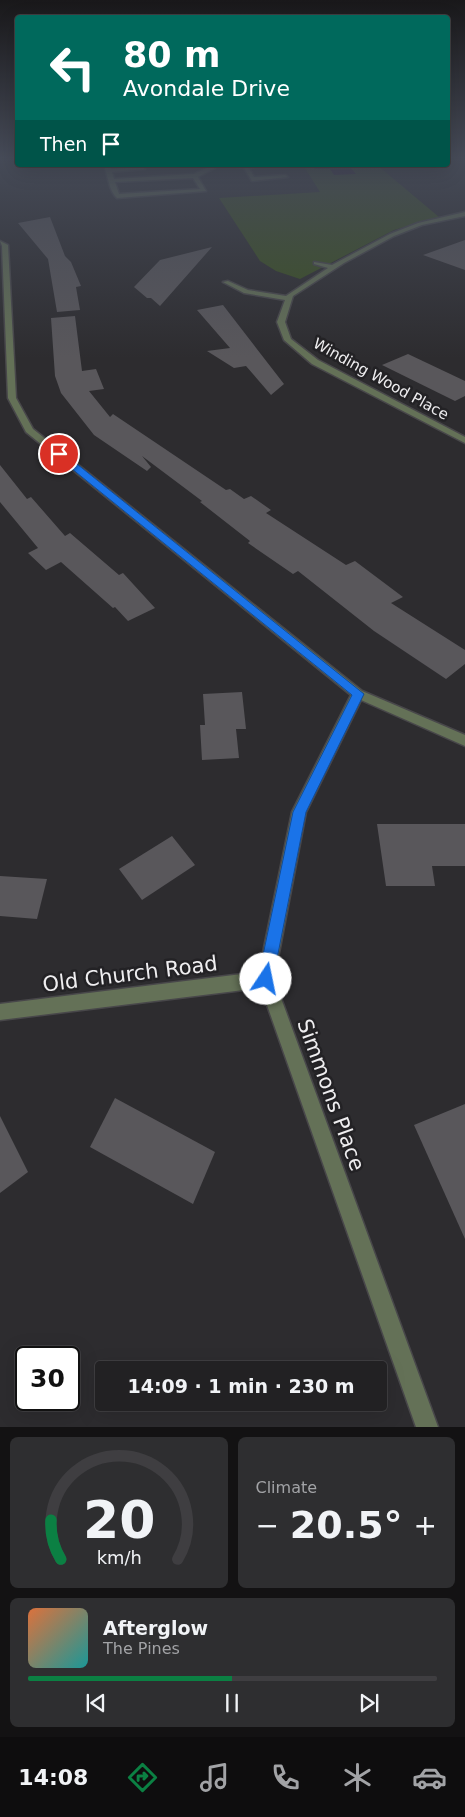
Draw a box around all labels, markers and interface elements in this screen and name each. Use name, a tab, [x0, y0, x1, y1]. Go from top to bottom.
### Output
icon: left	[40, 35, 105, 100]
text: 80 m	[123, 35, 220, 75]
text: Avondale Drive	[123, 76, 290, 101]
icon: arrive	[97, 130, 125, 158]
text: Then	[40, 133, 87, 155]
street label: Winding Wood Place	[310, 334, 452, 424]
pin	[38, 433, 80, 475]
icon: arrive	[45, 440, 73, 468]
street label: Old Church Road	[41, 951, 219, 997]
position arrow	[239, 952, 291, 1004]
street label: Simmons Place	[292, 1016, 370, 1174]
speed limit sign: 30	[15, 1346, 80, 1411]
text: 14:09 · 1 min · 230 m	[127, 1375, 355, 1397]
text: Climate	[256, 1478, 317, 1497]
text: 20	[83, 1490, 155, 1550]
text: 20.5°	[290, 1503, 403, 1547]
text: −	[256, 1509, 279, 1542]
text: +	[414, 1509, 437, 1542]
text: km/h	[96, 1547, 141, 1568]
text: Afterglow	[103, 1617, 208, 1639]
text: The Pines	[103, 1639, 180, 1658]
icon: previous	[82, 1689, 110, 1717]
icon: pause	[218, 1689, 246, 1717]
icon: next	[355, 1689, 383, 1717]
icon: directions	[125, 1760, 160, 1795]
icon: music	[197, 1760, 232, 1795]
icon: phone	[268, 1760, 303, 1795]
icon: climate	[340, 1760, 375, 1795]
icon: car	[412, 1760, 447, 1795]
text: 14:08	[18, 1765, 88, 1790]

